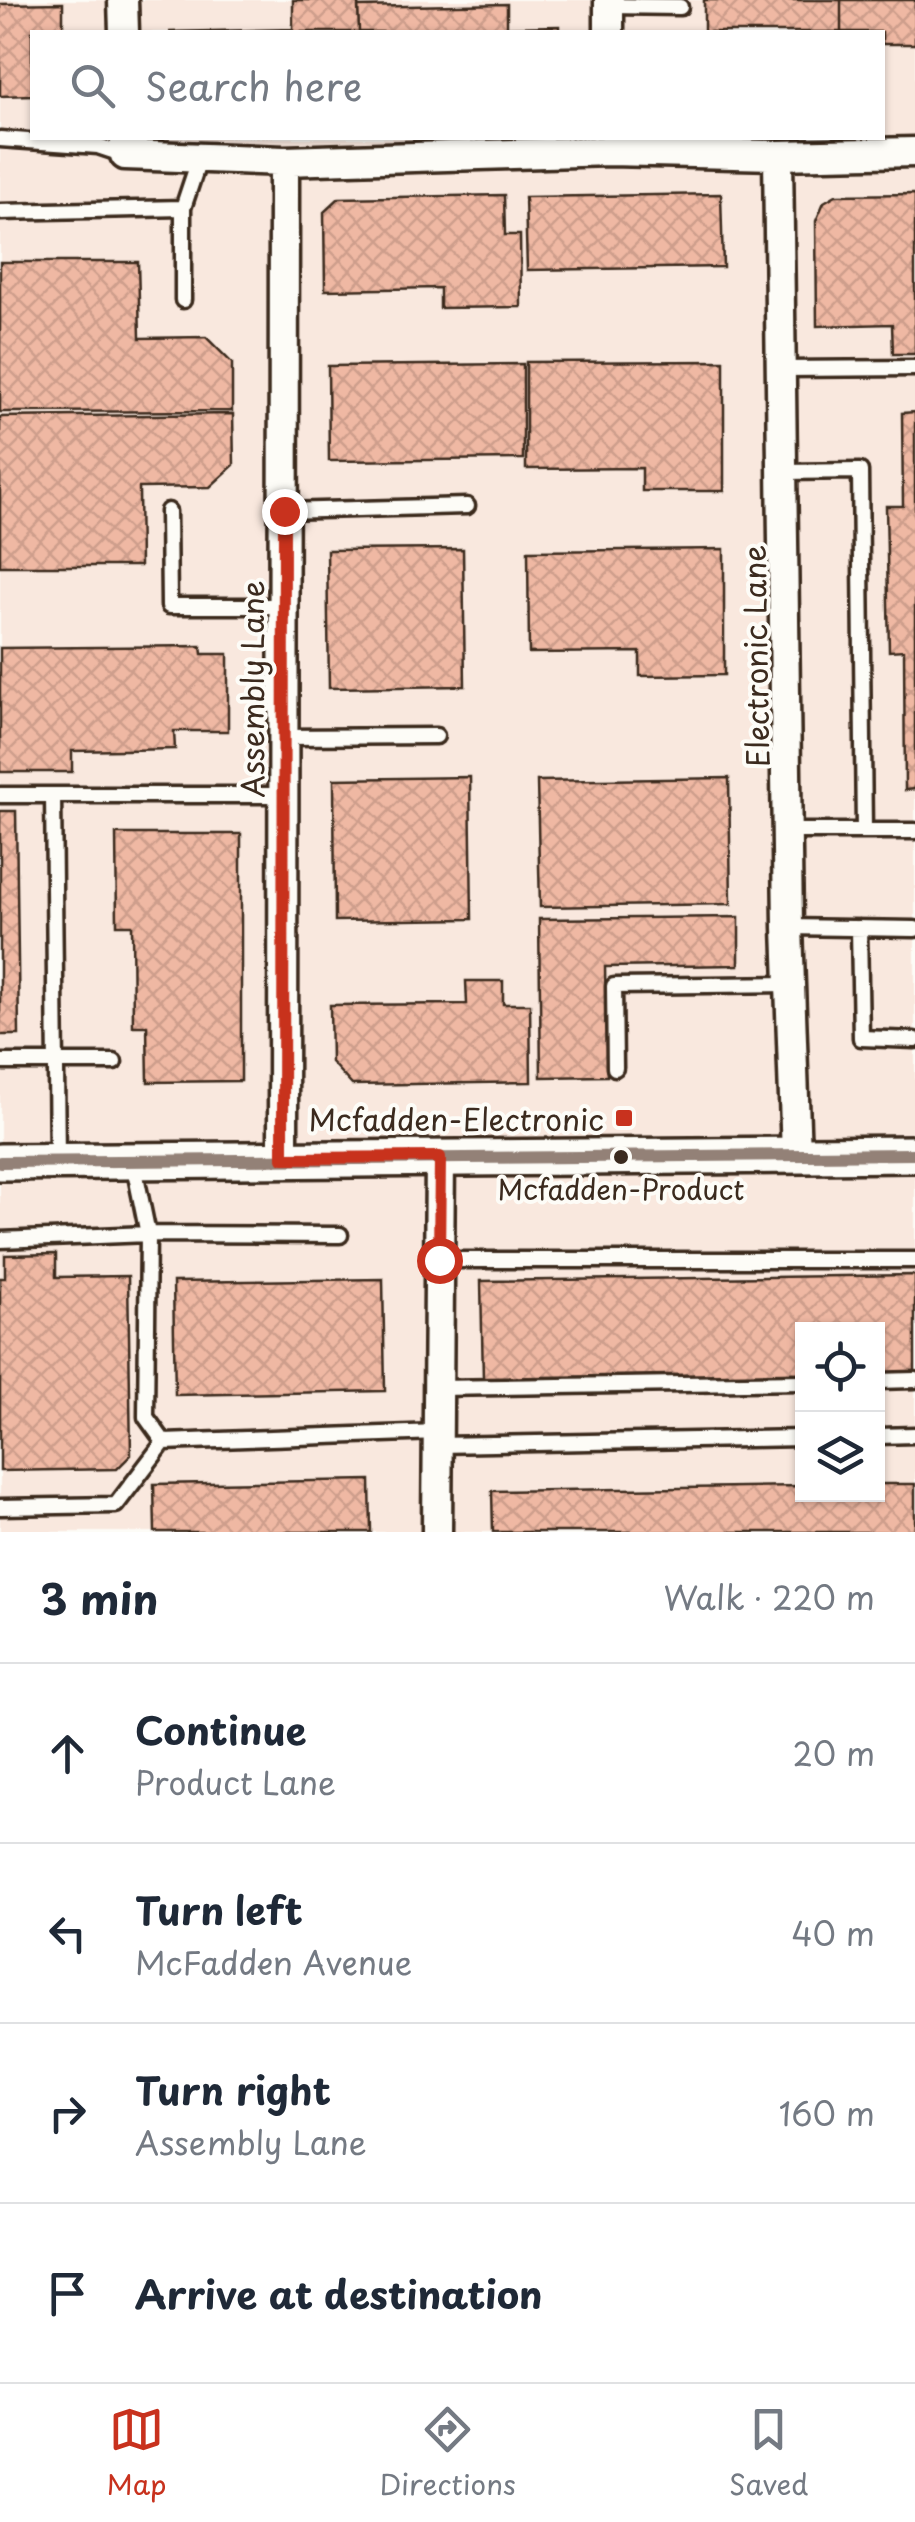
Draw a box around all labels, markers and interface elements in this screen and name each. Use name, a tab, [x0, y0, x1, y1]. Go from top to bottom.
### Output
search box	[30, 30, 885, 140]
text: Search here	[145, 57, 362, 114]
icon: search	[65, 58, 120, 113]
route end	[262, 489, 308, 535]
street label: Electronic Lane	[731, 544, 779, 768]
street label: Assembly Lane	[229, 580, 274, 798]
place label: Mcfadden-Electronic	[309, 1096, 604, 1141]
marker: Mcfadden-Electronic	[613, 1107, 635, 1129]
marker: Mcfadden-Product	[611, 1147, 631, 1167]
place label: Mcfadden-Product	[498, 1167, 744, 1210]
route start	[417, 1238, 463, 1284]
map controls	[795, 1322, 885, 1502]
button: locate	[795, 1322, 885, 1412]
button: layers	[795, 1412, 885, 1502]
text: 3 min	[40, 1566, 158, 1629]
text: Walk · 220 m	[663, 1573, 875, 1621]
text: Continue	[135, 1701, 306, 1758]
icon: ahead	[40, 1726, 95, 1781]
text: 20 m	[793, 1729, 875, 1777]
text: Product Lane	[135, 1758, 336, 1806]
text: Turn left	[135, 1881, 303, 1938]
icon: left	[40, 1906, 95, 1961]
text: 40 m	[791, 1909, 875, 1957]
text: McFadden Avenue	[135, 1938, 412, 1986]
text: Turn right	[135, 2061, 331, 2118]
icon: right	[40, 2086, 95, 2141]
text: 160 m	[779, 2089, 875, 2137]
text: Assembly Lane	[135, 2118, 367, 2166]
text: Arrive at destination	[135, 2265, 543, 2322]
icon: arrive	[40, 2266, 95, 2321]
tab: Map	[107, 2402, 166, 2505]
tab: Directions	[380, 2402, 516, 2505]
tab: Saved	[729, 2402, 808, 2505]

